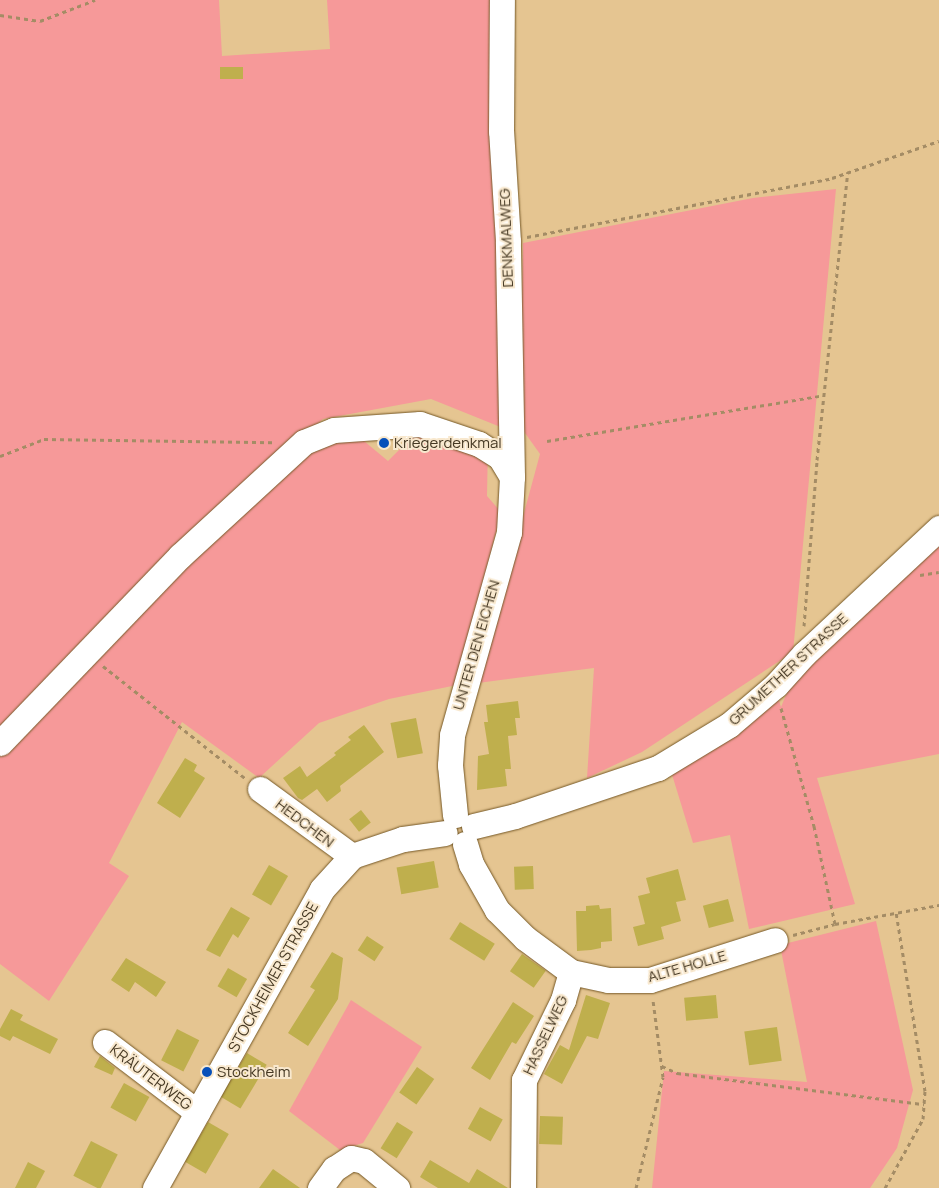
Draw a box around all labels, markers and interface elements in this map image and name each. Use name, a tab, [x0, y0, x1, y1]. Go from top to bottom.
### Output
street label: DENKMALWEG	[495, 188, 517, 288]
place label: Kriegerdenkmal	[394, 434, 502, 452]
marker: Kriegerdenkmal	[378, 437, 390, 449]
street label: UNTER DEN EICHEN	[449, 578, 503, 712]
street label: GRUMETHER STRASSE	[725, 609, 851, 729]
street label: HEDCHEN	[272, 795, 338, 851]
street label: STOCKHEIMER STRASSE	[224, 899, 322, 1055]
street label: ALTE HOLLE	[646, 946, 728, 986]
street label: HASSELWEG	[519, 992, 571, 1078]
street label: KRÄUTERWEG	[107, 1040, 195, 1114]
place label: Stockheim	[217, 1063, 290, 1081]
marker: Stockheim	[201, 1066, 213, 1078]

